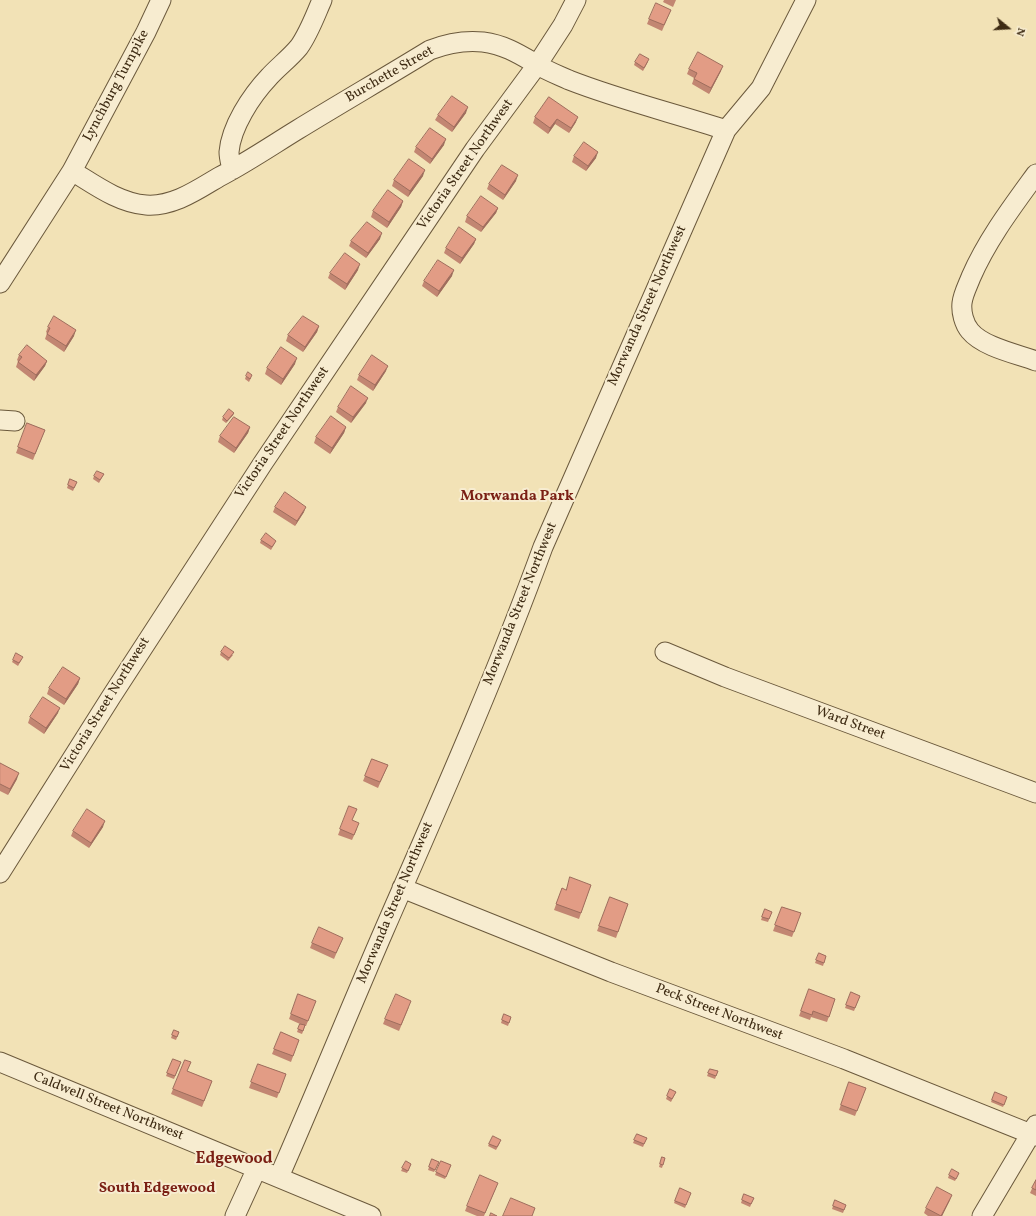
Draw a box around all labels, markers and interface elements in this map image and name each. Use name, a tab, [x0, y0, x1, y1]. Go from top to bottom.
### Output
north arrow	[988, 8, 1028, 48]
text: N	[1012, 26, 1028, 38]
street label: Lynchburg Turnpike	[80, 27, 154, 145]
street label: Burchette Street	[343, 43, 437, 107]
street label: Victoria Street Northwest	[415, 96, 517, 234]
street label: Morwanda Street Northwest	[605, 223, 691, 389]
street label: Victoria Street Northwest	[233, 364, 333, 502]
district label: Morwanda Park	[460, 488, 574, 506]
street label: Morwanda Street Northwest	[481, 520, 561, 688]
street label: Victoria Street Northwest	[58, 635, 154, 775]
street label: Ward Street	[813, 704, 887, 744]
street label: Morwanda Street Northwest	[354, 820, 438, 986]
street label: Peck Street Northwest	[653, 981, 785, 1045]
street label: Caldwell Street Northwest	[30, 1069, 186, 1145]
district label: Edgewood	[196, 1150, 272, 1170]
district label: South Edgewood	[99, 1180, 215, 1198]

